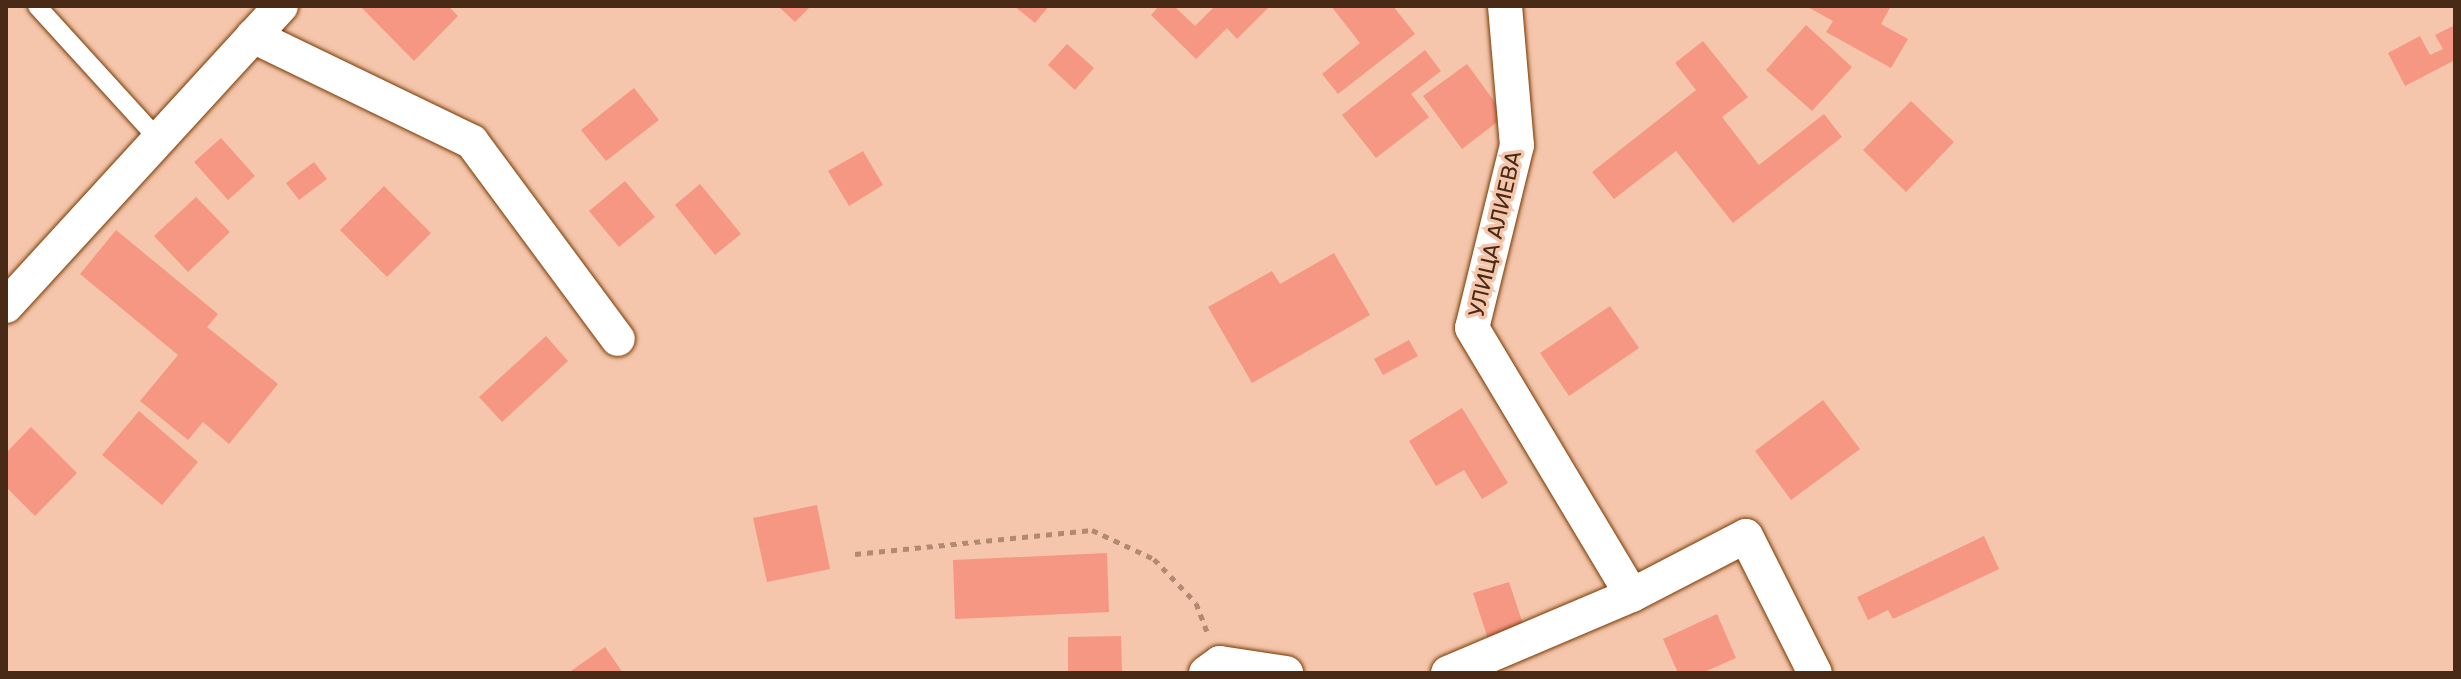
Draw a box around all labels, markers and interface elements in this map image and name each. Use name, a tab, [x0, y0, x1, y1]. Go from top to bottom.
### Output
street label: УЛИЦА АЛИЕВА	[1463, 148, 1527, 320]

